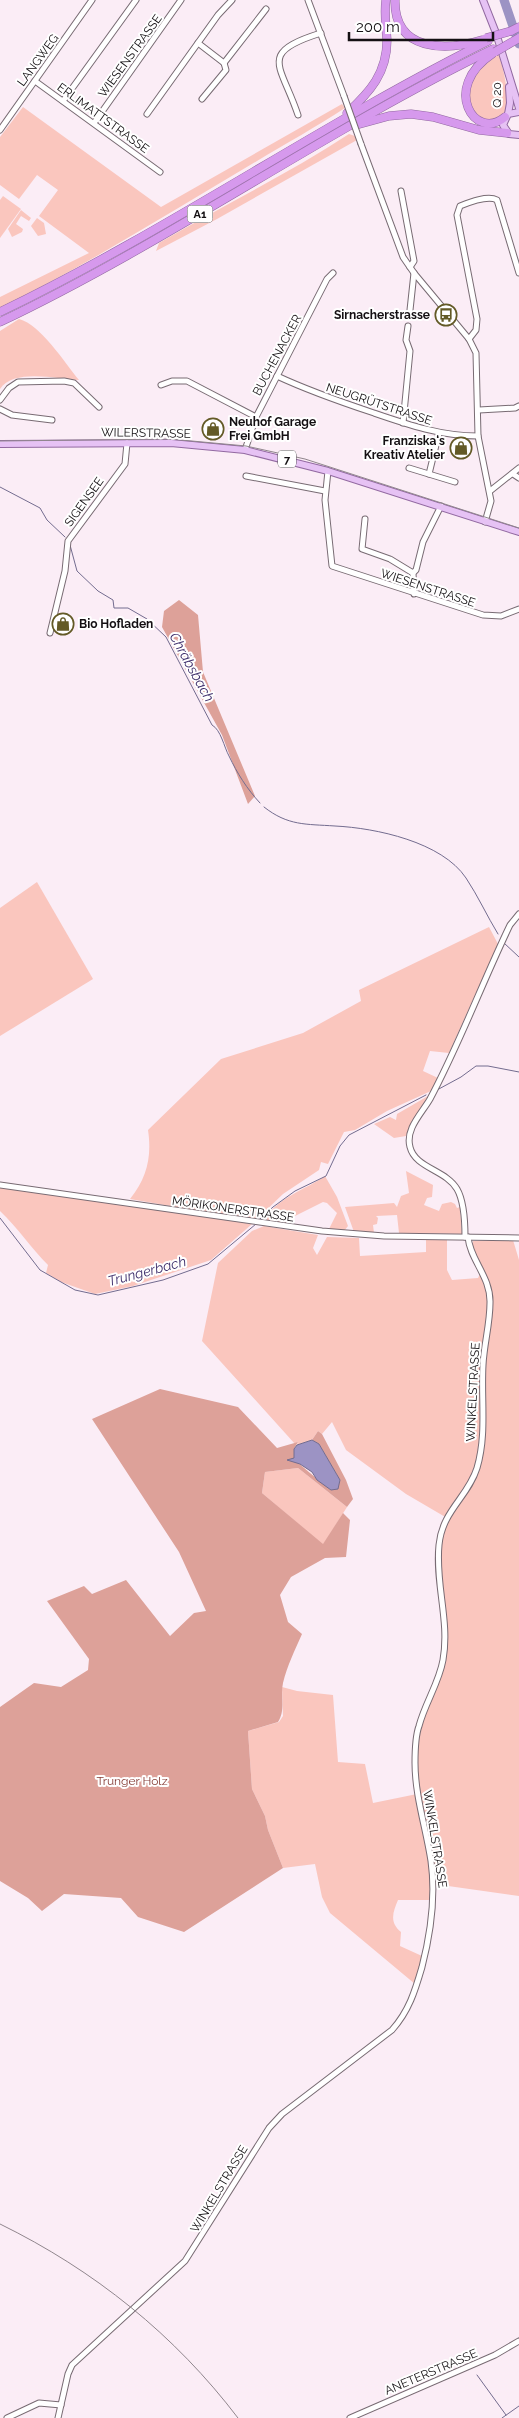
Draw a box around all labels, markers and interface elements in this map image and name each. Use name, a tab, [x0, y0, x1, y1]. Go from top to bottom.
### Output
scale bar	[349, 10, 493, 42]
street label: WIESENSTRASSE	[95, 12, 165, 100]
text: 200 m	[356, 18, 400, 36]
street label: LANGWEG	[14, 31, 62, 89]
street label: ERLIMATTSTRASSE	[54, 80, 152, 156]
street label: Q 20	[490, 82, 504, 108]
road number: A1	[188, 205, 212, 222]
bus stop icon: Sirnacherstrasse	[434, 303, 458, 327]
place label: Sirnacherstrasse	[334, 308, 430, 322]
street label: BUCHENACKER	[250, 312, 304, 398]
street label: NEUGRÜTSTRASSE	[324, 380, 434, 428]
place label: Neuhof Garage Frei GmbH	[229, 415, 316, 443]
shop icon: Neuhof Garage Frei GmbH	[201, 417, 225, 441]
street label: WILERSTRASSE	[101, 425, 191, 441]
place label: Franziska‘s Kreativ Atelier	[364, 434, 445, 462]
shop icon: Franziska‘s Kreativ Atelier	[449, 436, 473, 460]
road number: 7	[278, 450, 296, 468]
street label: SIGENSEE	[61, 475, 107, 529]
street label: WIESENSTRASSE	[379, 566, 477, 610]
shop icon: Bio Hofladen	[51, 612, 75, 636]
place label: Bio Hofladen	[79, 617, 153, 631]
water label: Chräbsbach	[166, 630, 218, 705]
street label: MÖRIKONERSTRASSE	[171, 1193, 295, 1225]
water label: Trungerbach	[106, 1253, 188, 1289]
street label: WINKELSTRASSE	[463, 1342, 483, 1442]
park label: Trunger Holz	[96, 1774, 168, 1788]
street label: WINKELSTRASSE	[420, 1789, 450, 1889]
street label: WINKELSTRASSE	[187, 2143, 251, 2235]
street label: ANETERSTRASSE	[383, 2346, 479, 2398]

